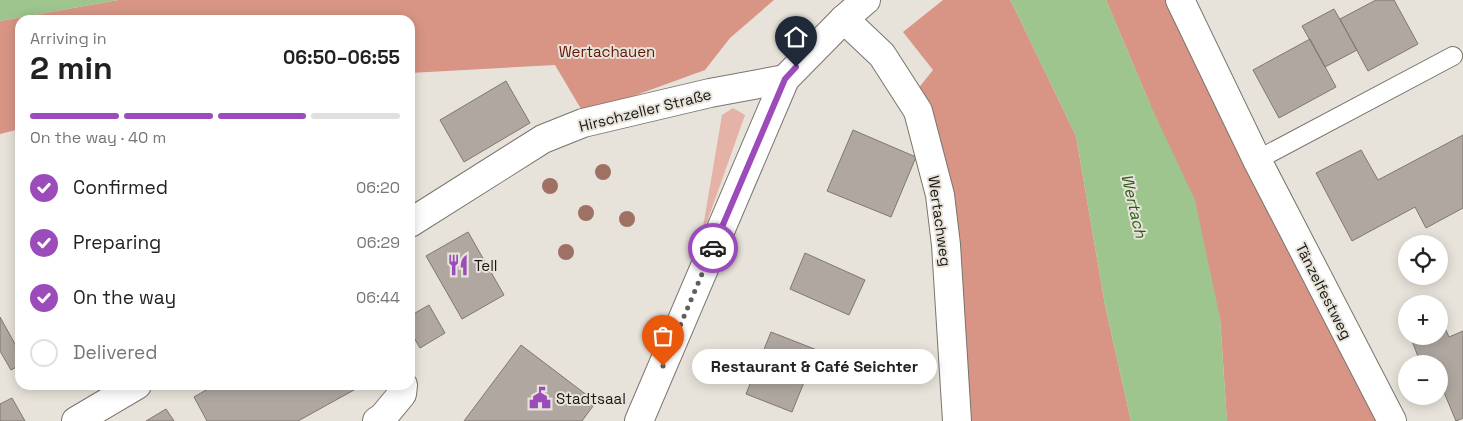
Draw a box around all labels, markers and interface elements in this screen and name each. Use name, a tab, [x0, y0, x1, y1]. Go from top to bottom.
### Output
pin	[775, 16, 817, 67]
icon: home	[782, 23, 810, 51]
text: Arriving in	[30, 28, 107, 49]
park label: Wertachauen	[559, 42, 655, 61]
text: 06:50–06:55	[283, 45, 400, 70]
text: 2 min	[30, 48, 113, 88]
street label: Hirschzeller Straße	[577, 84, 713, 136]
text: On the way · 40 m	[30, 127, 166, 148]
water label: Wertach	[1116, 172, 1152, 241]
icon: check	[30, 174, 58, 202]
text: Confirmed	[73, 175, 168, 200]
street label: Wertachweg	[924, 175, 956, 267]
text: 06:20	[356, 177, 400, 198]
courier	[688, 223, 738, 273]
icon: check	[30, 229, 58, 257]
text: Preparing	[73, 230, 161, 255]
text: 06:29	[357, 232, 400, 253]
icon: car	[699, 234, 727, 262]
map controls	[1398, 235, 1448, 405]
button: locate	[1398, 235, 1448, 285]
street label: Tänzelfestweg	[1292, 240, 1356, 342]
restaurant icon: Tell	[445, 252, 471, 278]
place label: Tell	[474, 256, 498, 275]
icon: check	[30, 284, 58, 312]
text: On the way	[73, 285, 176, 310]
text: 06:44	[356, 287, 400, 308]
button: +	[1398, 295, 1448, 345]
pin	[642, 315, 684, 366]
icon: bag	[649, 322, 677, 350]
text: Delivered	[73, 340, 158, 365]
callout: Restaurant & Café Seichter	[693, 348, 938, 384]
button: −	[1398, 355, 1448, 405]
text: Restaurant & Café Seichter	[711, 356, 918, 377]
public building icon: Stadtsaal	[527, 385, 553, 411]
place label: Stadtsaal	[556, 389, 626, 408]

